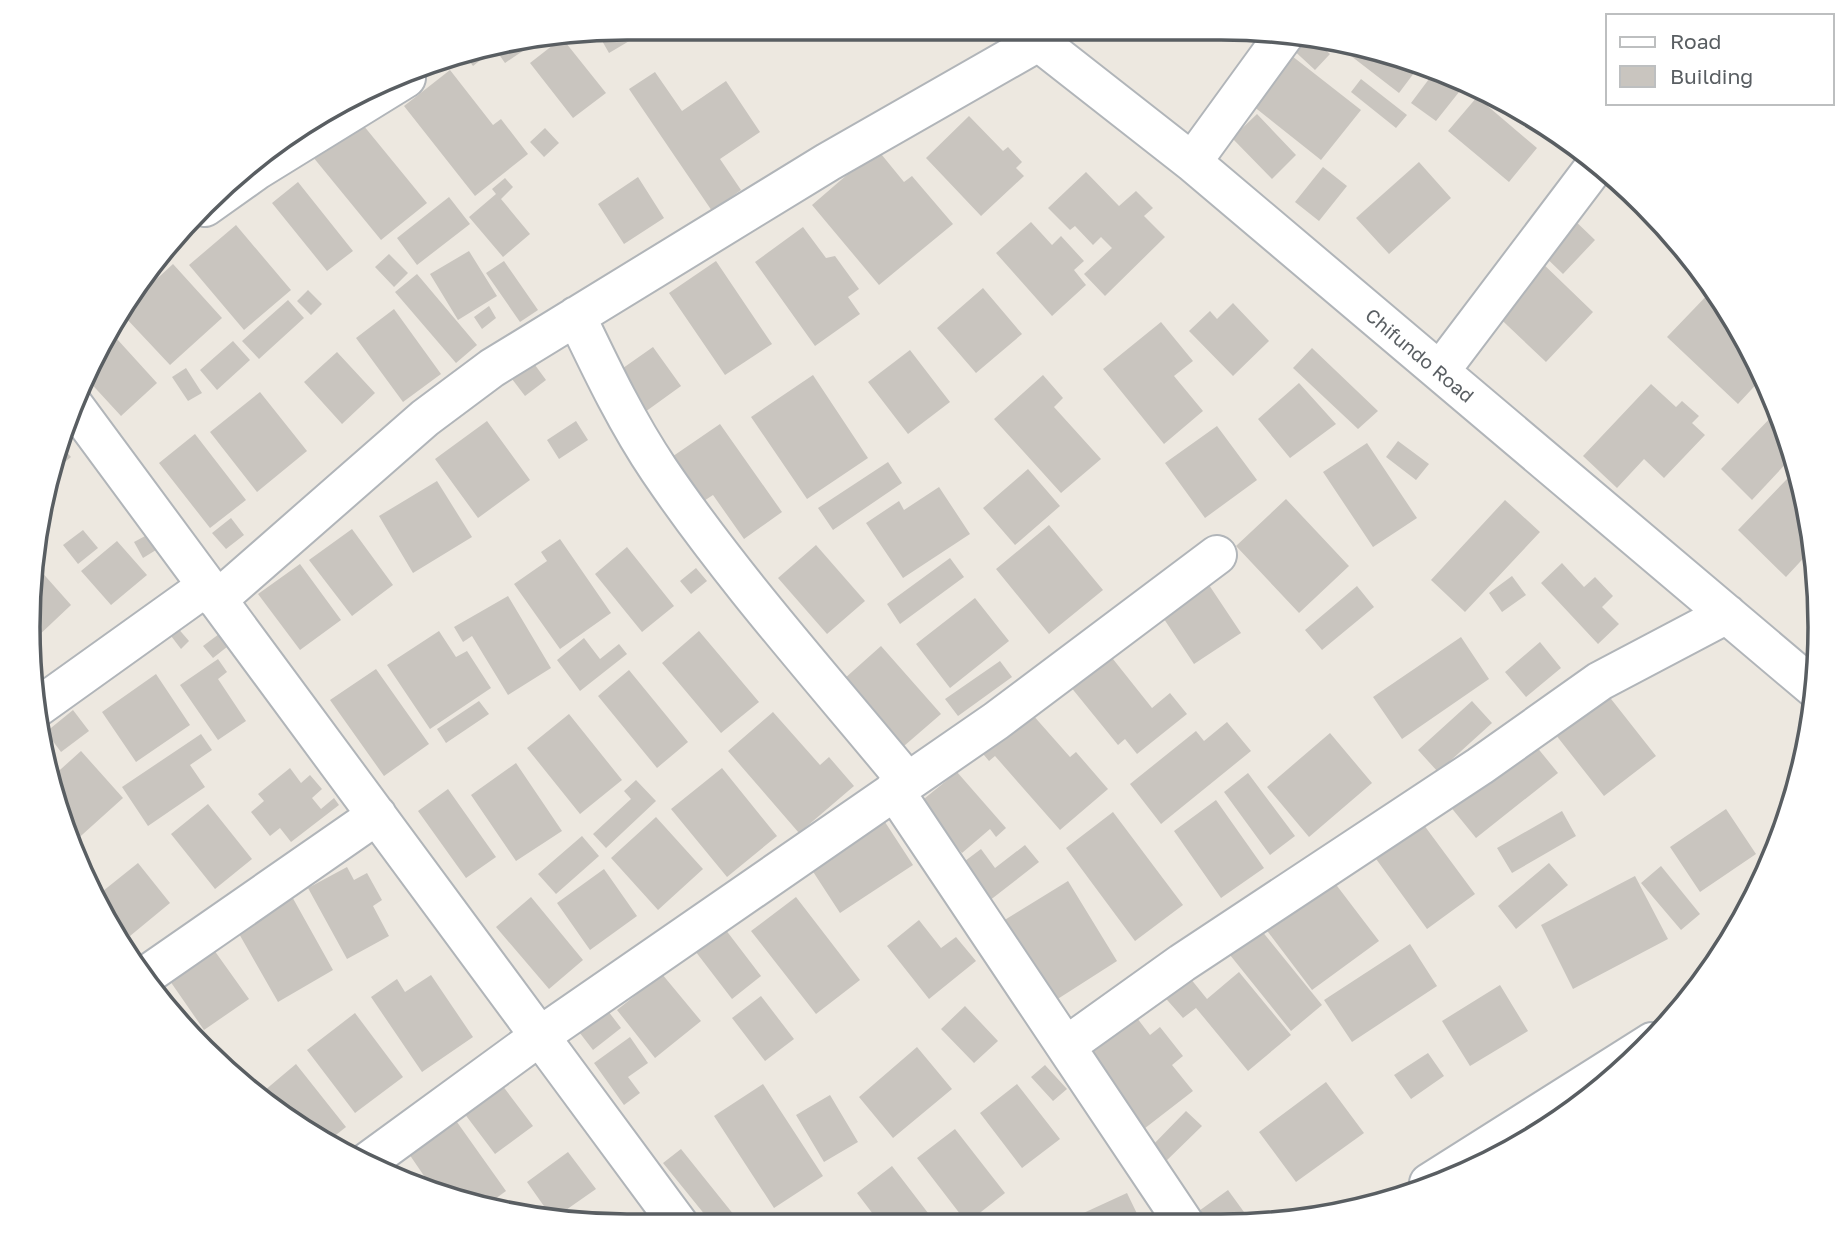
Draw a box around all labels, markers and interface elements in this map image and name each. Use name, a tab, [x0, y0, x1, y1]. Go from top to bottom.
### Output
legend	[1606, 14, 1834, 105]
text: Road	[1670, 28, 1721, 54]
text: Building	[1670, 63, 1753, 89]
street label: Chifundo Road	[1361, 303, 1479, 407]

